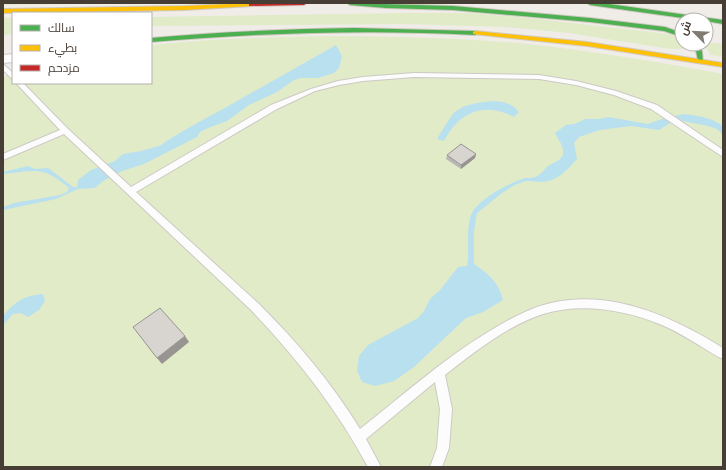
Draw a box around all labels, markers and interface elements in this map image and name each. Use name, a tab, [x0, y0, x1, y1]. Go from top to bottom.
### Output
legend	[12, 12, 152, 84]
north arrow	[674, 12, 714, 52]
text: ش	[677, 19, 694, 37]
text: سالك	[48, 21, 75, 34]
text: بطيء	[48, 41, 77, 58]
text: مزدحم	[48, 61, 80, 76]

